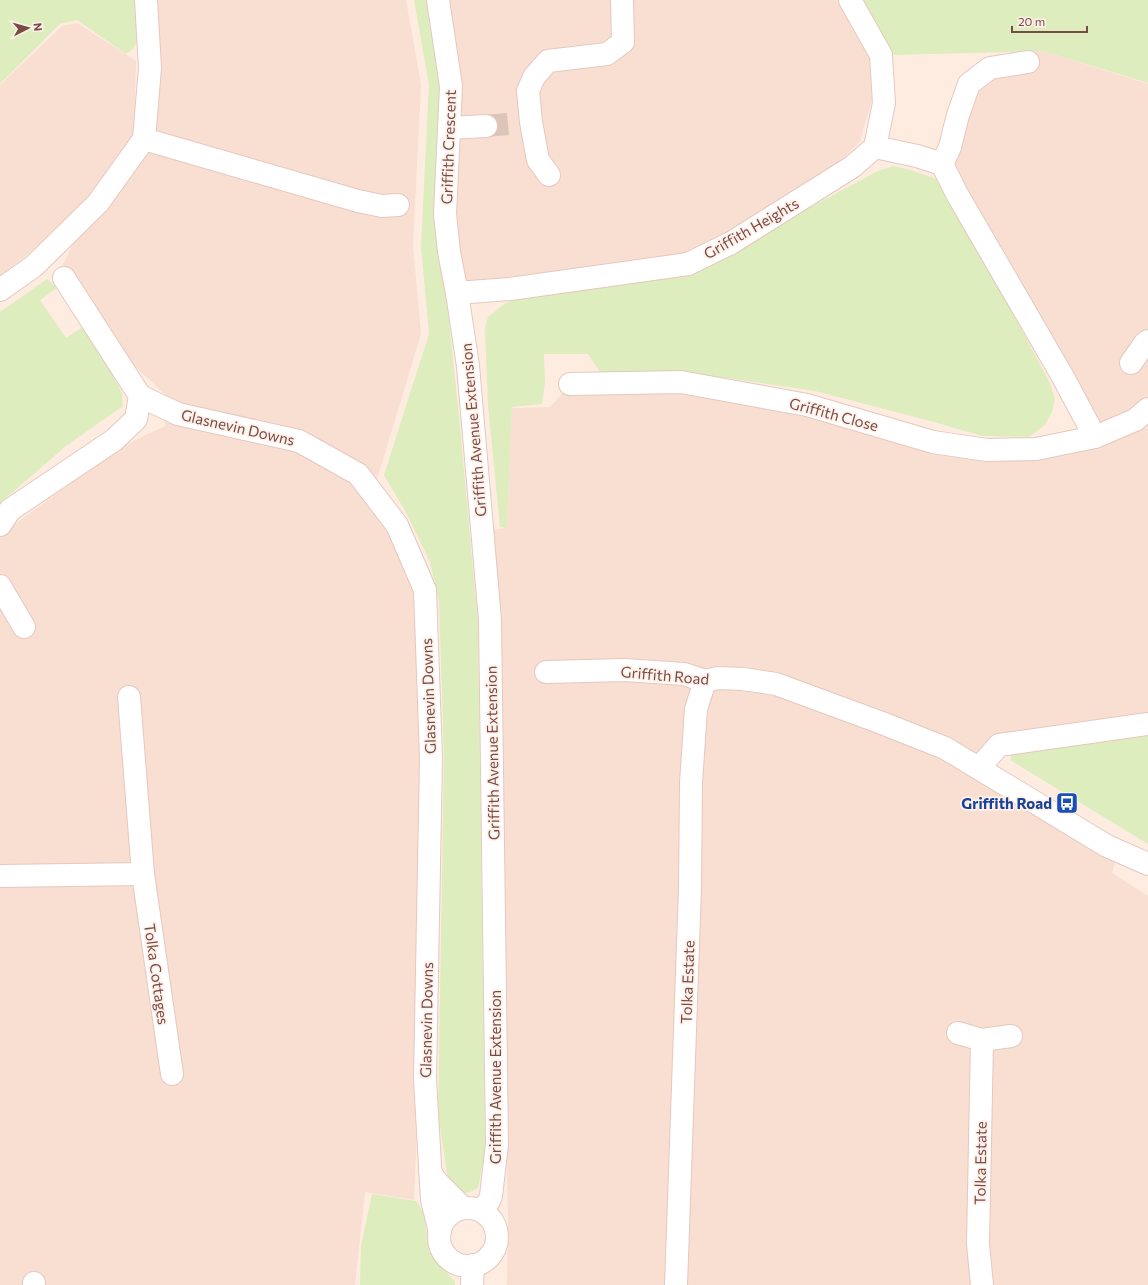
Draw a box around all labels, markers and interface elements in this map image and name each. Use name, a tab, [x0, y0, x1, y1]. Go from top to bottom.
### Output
north arrow	[8, 8, 48, 48]
scale bar	[1012, 8, 1087, 34]
text: 20 m	[1018, 14, 1045, 28]
text: N	[32, 22, 45, 32]
street label: Griffith Crescent	[437, 89, 459, 205]
street label: Griffith Heights	[700, 193, 802, 262]
street label: Griffith Avenue Extension	[456, 342, 490, 518]
street label: Griffith Close	[787, 393, 881, 435]
street label: Glasnevin Downs	[179, 405, 297, 449]
street label: Glasnevin Downs	[417, 638, 439, 754]
street label: Griffith Road	[620, 662, 710, 688]
street label: Griffith Avenue Extension	[481, 666, 503, 840]
bus stop icon: Griffith Road	[1054, 790, 1080, 816]
place label: Griffith Road	[961, 794, 1052, 812]
street label: Tolka Cottages	[141, 922, 173, 1026]
street label: Tolka Estate	[677, 940, 697, 1024]
street label: Glasnevin Downs	[416, 962, 436, 1078]
street label: Griffith Avenue Extension	[486, 990, 504, 1164]
street label: Tolka Estate	[970, 1121, 990, 1205]

